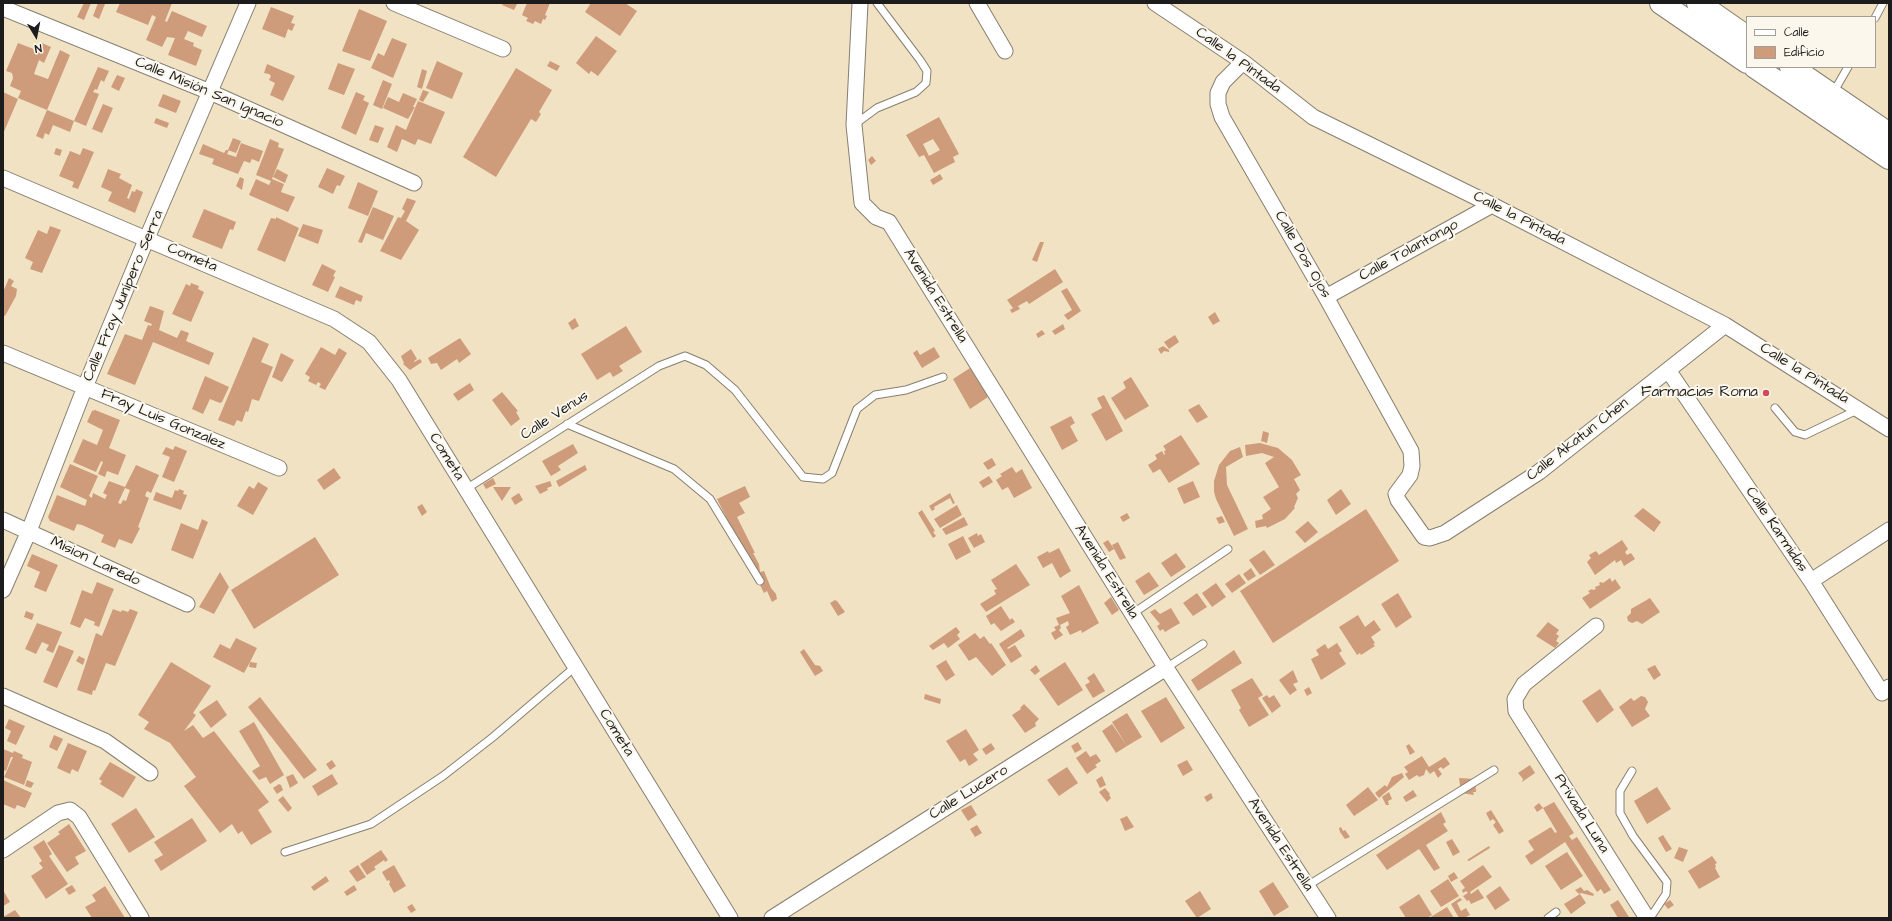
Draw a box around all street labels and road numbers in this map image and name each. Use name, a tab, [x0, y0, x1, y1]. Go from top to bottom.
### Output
street label: Calle la Pintada	[1192, 24, 1284, 98]
street label: Calle Misión San Ignacio	[132, 54, 286, 132]
street label: Calle la Pintada	[1470, 188, 1568, 250]
street label: Calle Fray Junípero Serra	[80, 208, 168, 384]
street label: Calle Dos Ojos	[1270, 208, 1334, 302]
street label: Calle Tolantongo	[1356, 216, 1462, 286]
street label: Cometa	[164, 239, 220, 277]
street label: Avenida Estrella	[899, 246, 971, 346]
street label: Calle la Pintada	[1756, 339, 1852, 409]
street label: Fray Luis Gonzalez	[98, 386, 228, 454]
street label: Calle Venus	[518, 387, 592, 445]
street label: Calle Akatun Chen	[1523, 395, 1633, 485]
street label: Cometa	[424, 430, 468, 484]
street label: Calle Karmidas	[1741, 484, 1811, 576]
street label: Avenida Estrella	[1070, 522, 1142, 622]
street label: Mision Laredo	[47, 533, 143, 591]
street label: Cometa	[594, 706, 638, 760]
street label: Calle Lucero	[926, 762, 1012, 824]
street label: Privada Luna	[1550, 771, 1612, 857]
street label: Avenida Estrella	[1243, 795, 1317, 895]

